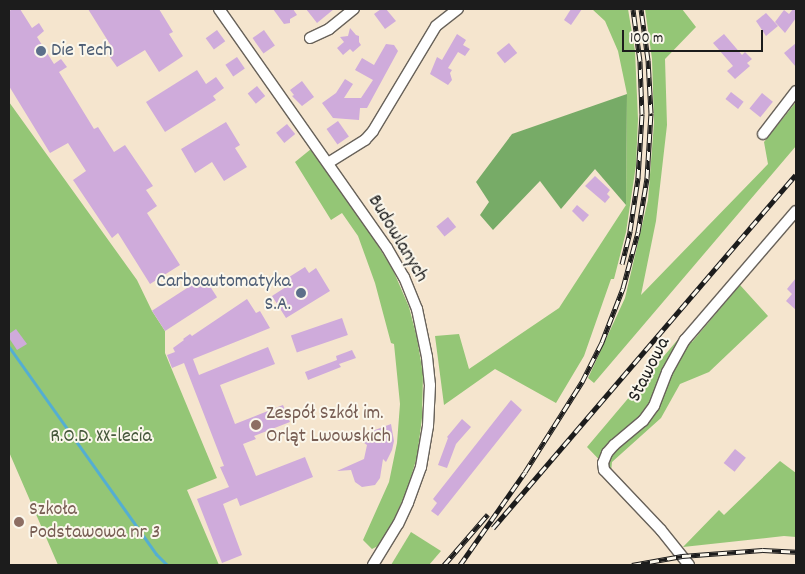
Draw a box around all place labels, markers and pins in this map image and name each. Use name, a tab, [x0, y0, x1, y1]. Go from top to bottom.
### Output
place label: Die Tech	[51, 39, 112, 63]
marker: Die Tech	[35, 45, 47, 57]
place label: Carboautomatyka S.A.	[156, 270, 291, 317]
marker: Carboautomatyka S.A.	[295, 287, 307, 299]
place label: Zespół Szkół im. Orląt Lwowskich	[266, 402, 391, 449]
marker: Zespół Szkół im. Orląt Lwowskich	[250, 419, 262, 431]
place label: Szkoła Podstawowa nr 3	[29, 499, 160, 546]
marker: Szkoła Podstawowa nr 3	[13, 516, 25, 528]

